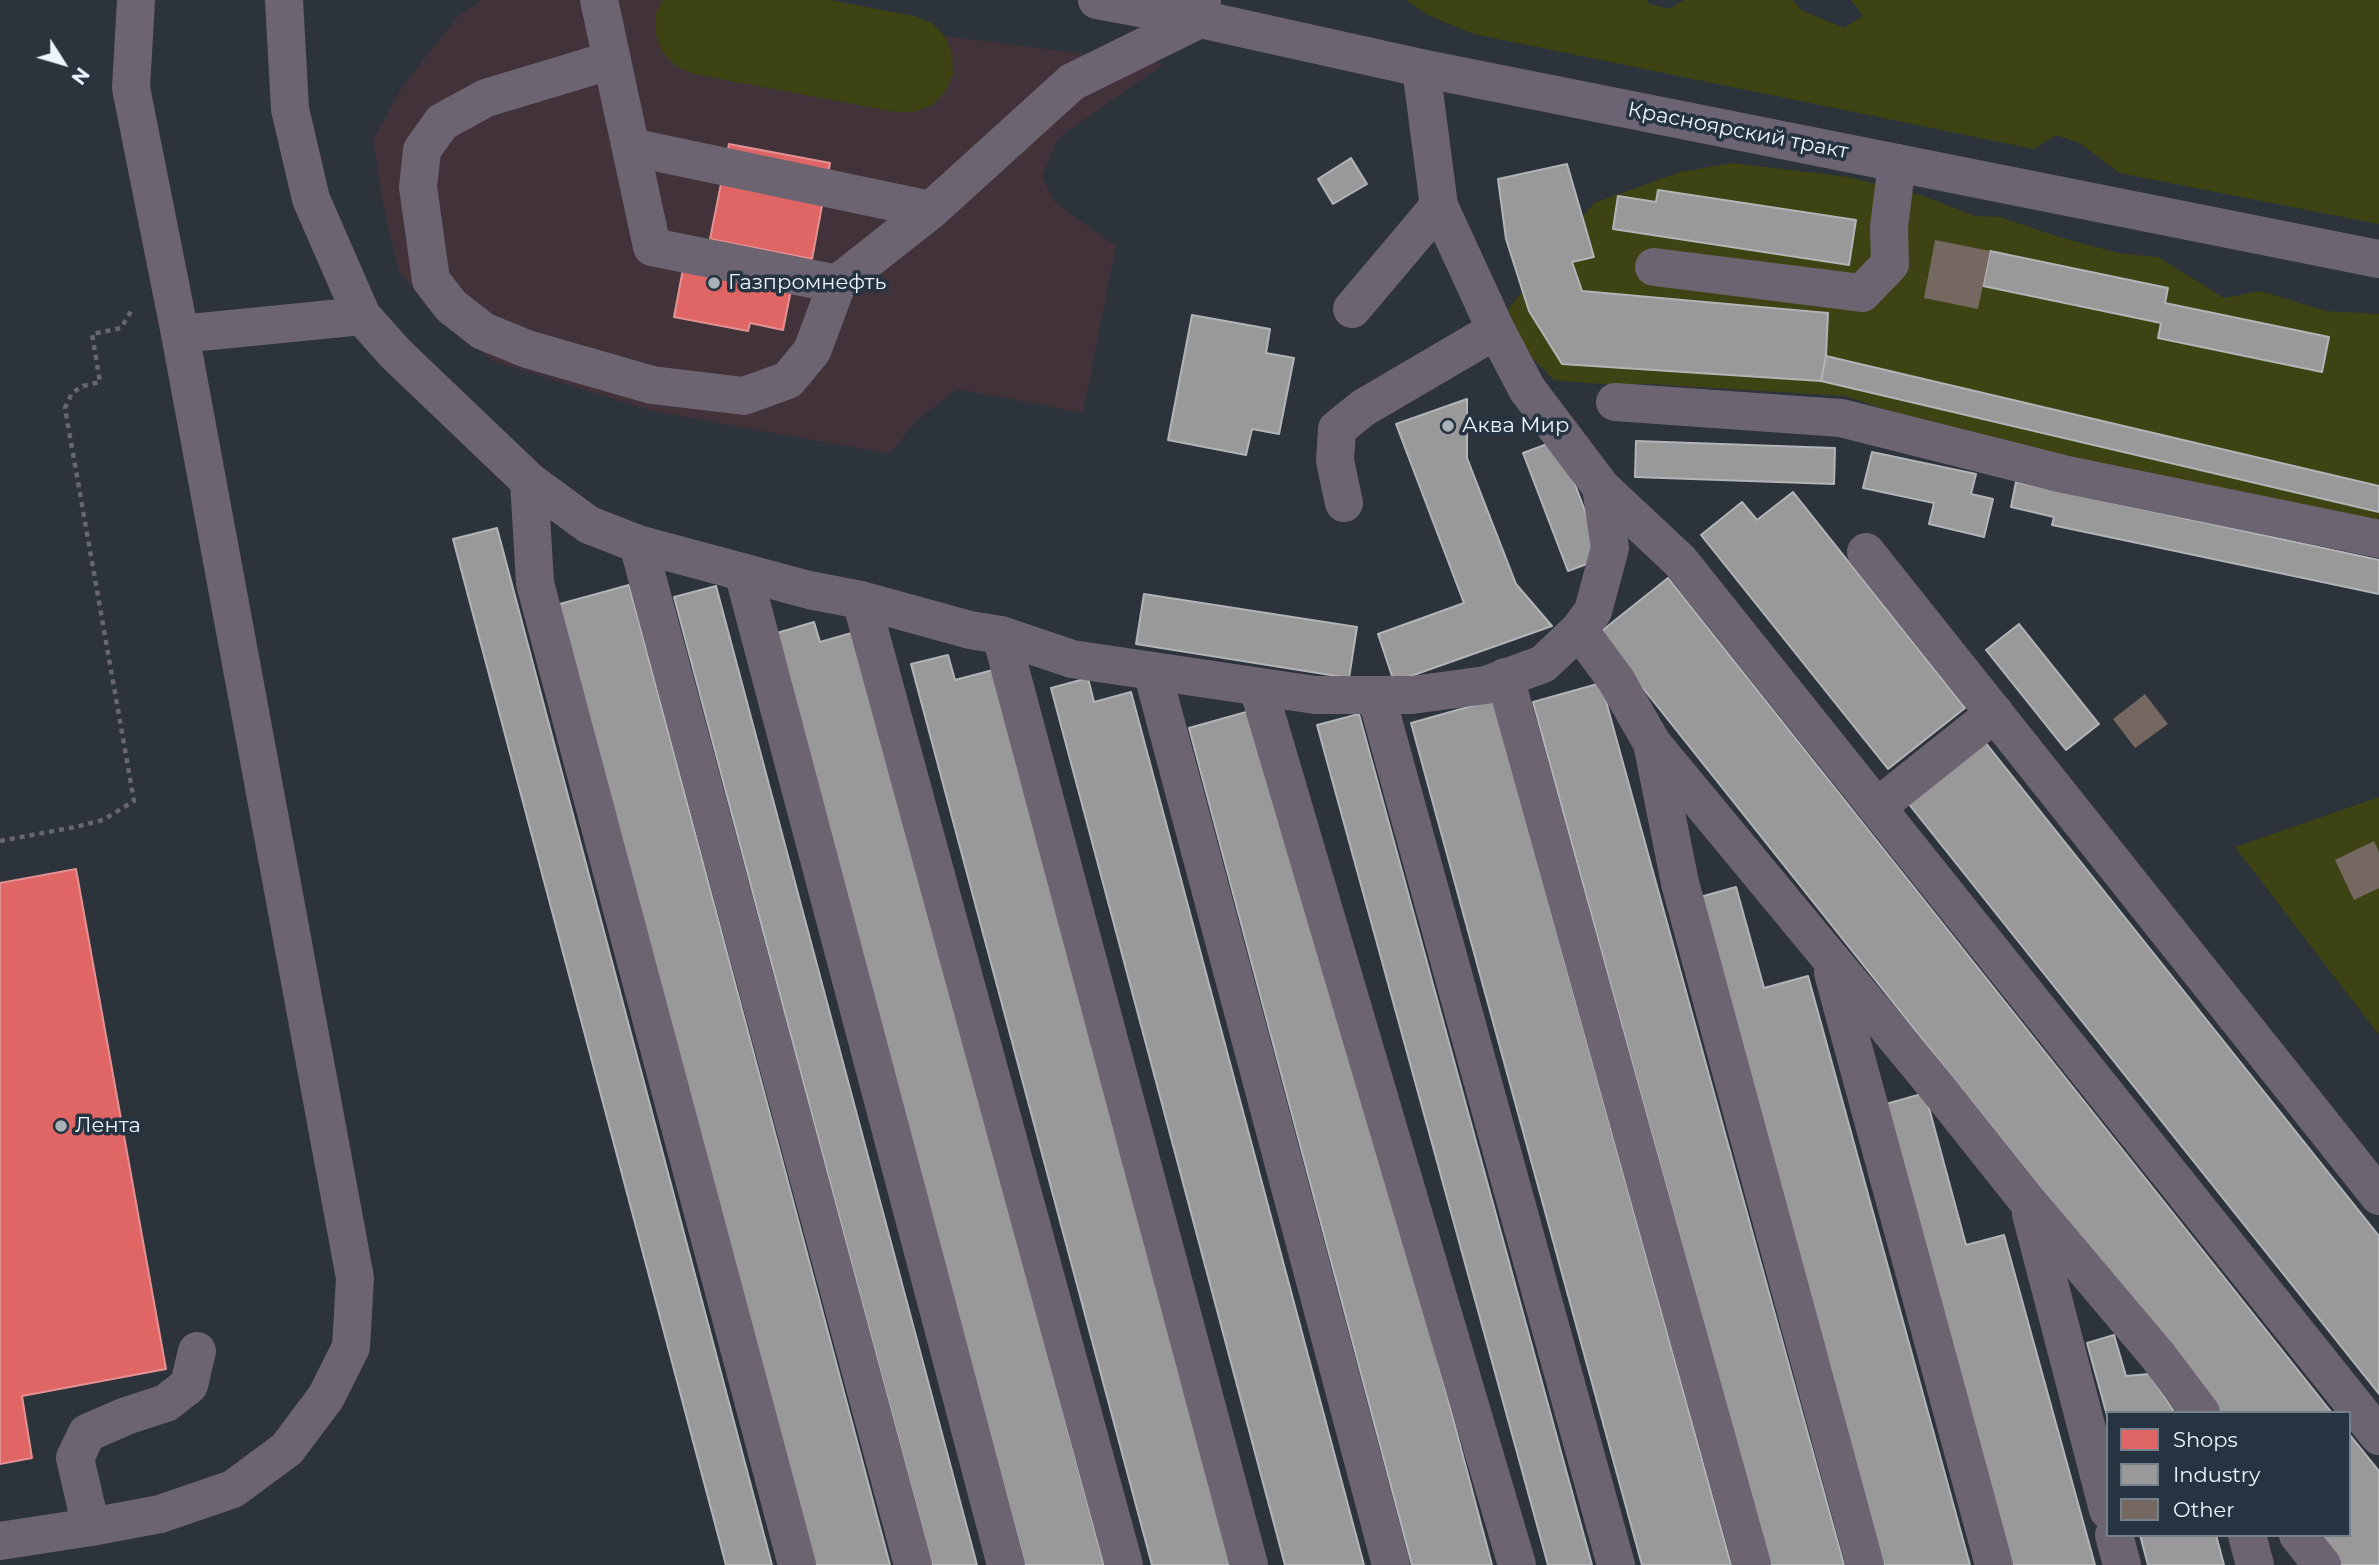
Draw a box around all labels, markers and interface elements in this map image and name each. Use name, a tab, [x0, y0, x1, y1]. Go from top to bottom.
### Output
north arrow	[28, 28, 98, 98]
text: N	[66, 63, 94, 89]
street label: Красноярский тракт	[1626, 97, 1850, 165]
place label: Газпромнефть	[728, 270, 886, 296]
marker: Газпромнефть	[706, 275, 722, 291]
place label: Аква Мир	[1462, 413, 1569, 439]
marker: Аква Мир	[1440, 418, 1456, 434]
place label: Лента	[75, 1113, 141, 1139]
marker: Лента	[53, 1118, 69, 1134]
legend	[2106, 1411, 2351, 1537]
text: Shops	[2173, 1427, 2238, 1452]
text: Industry	[2173, 1462, 2260, 1487]
text: Other	[2173, 1497, 2235, 1522]

